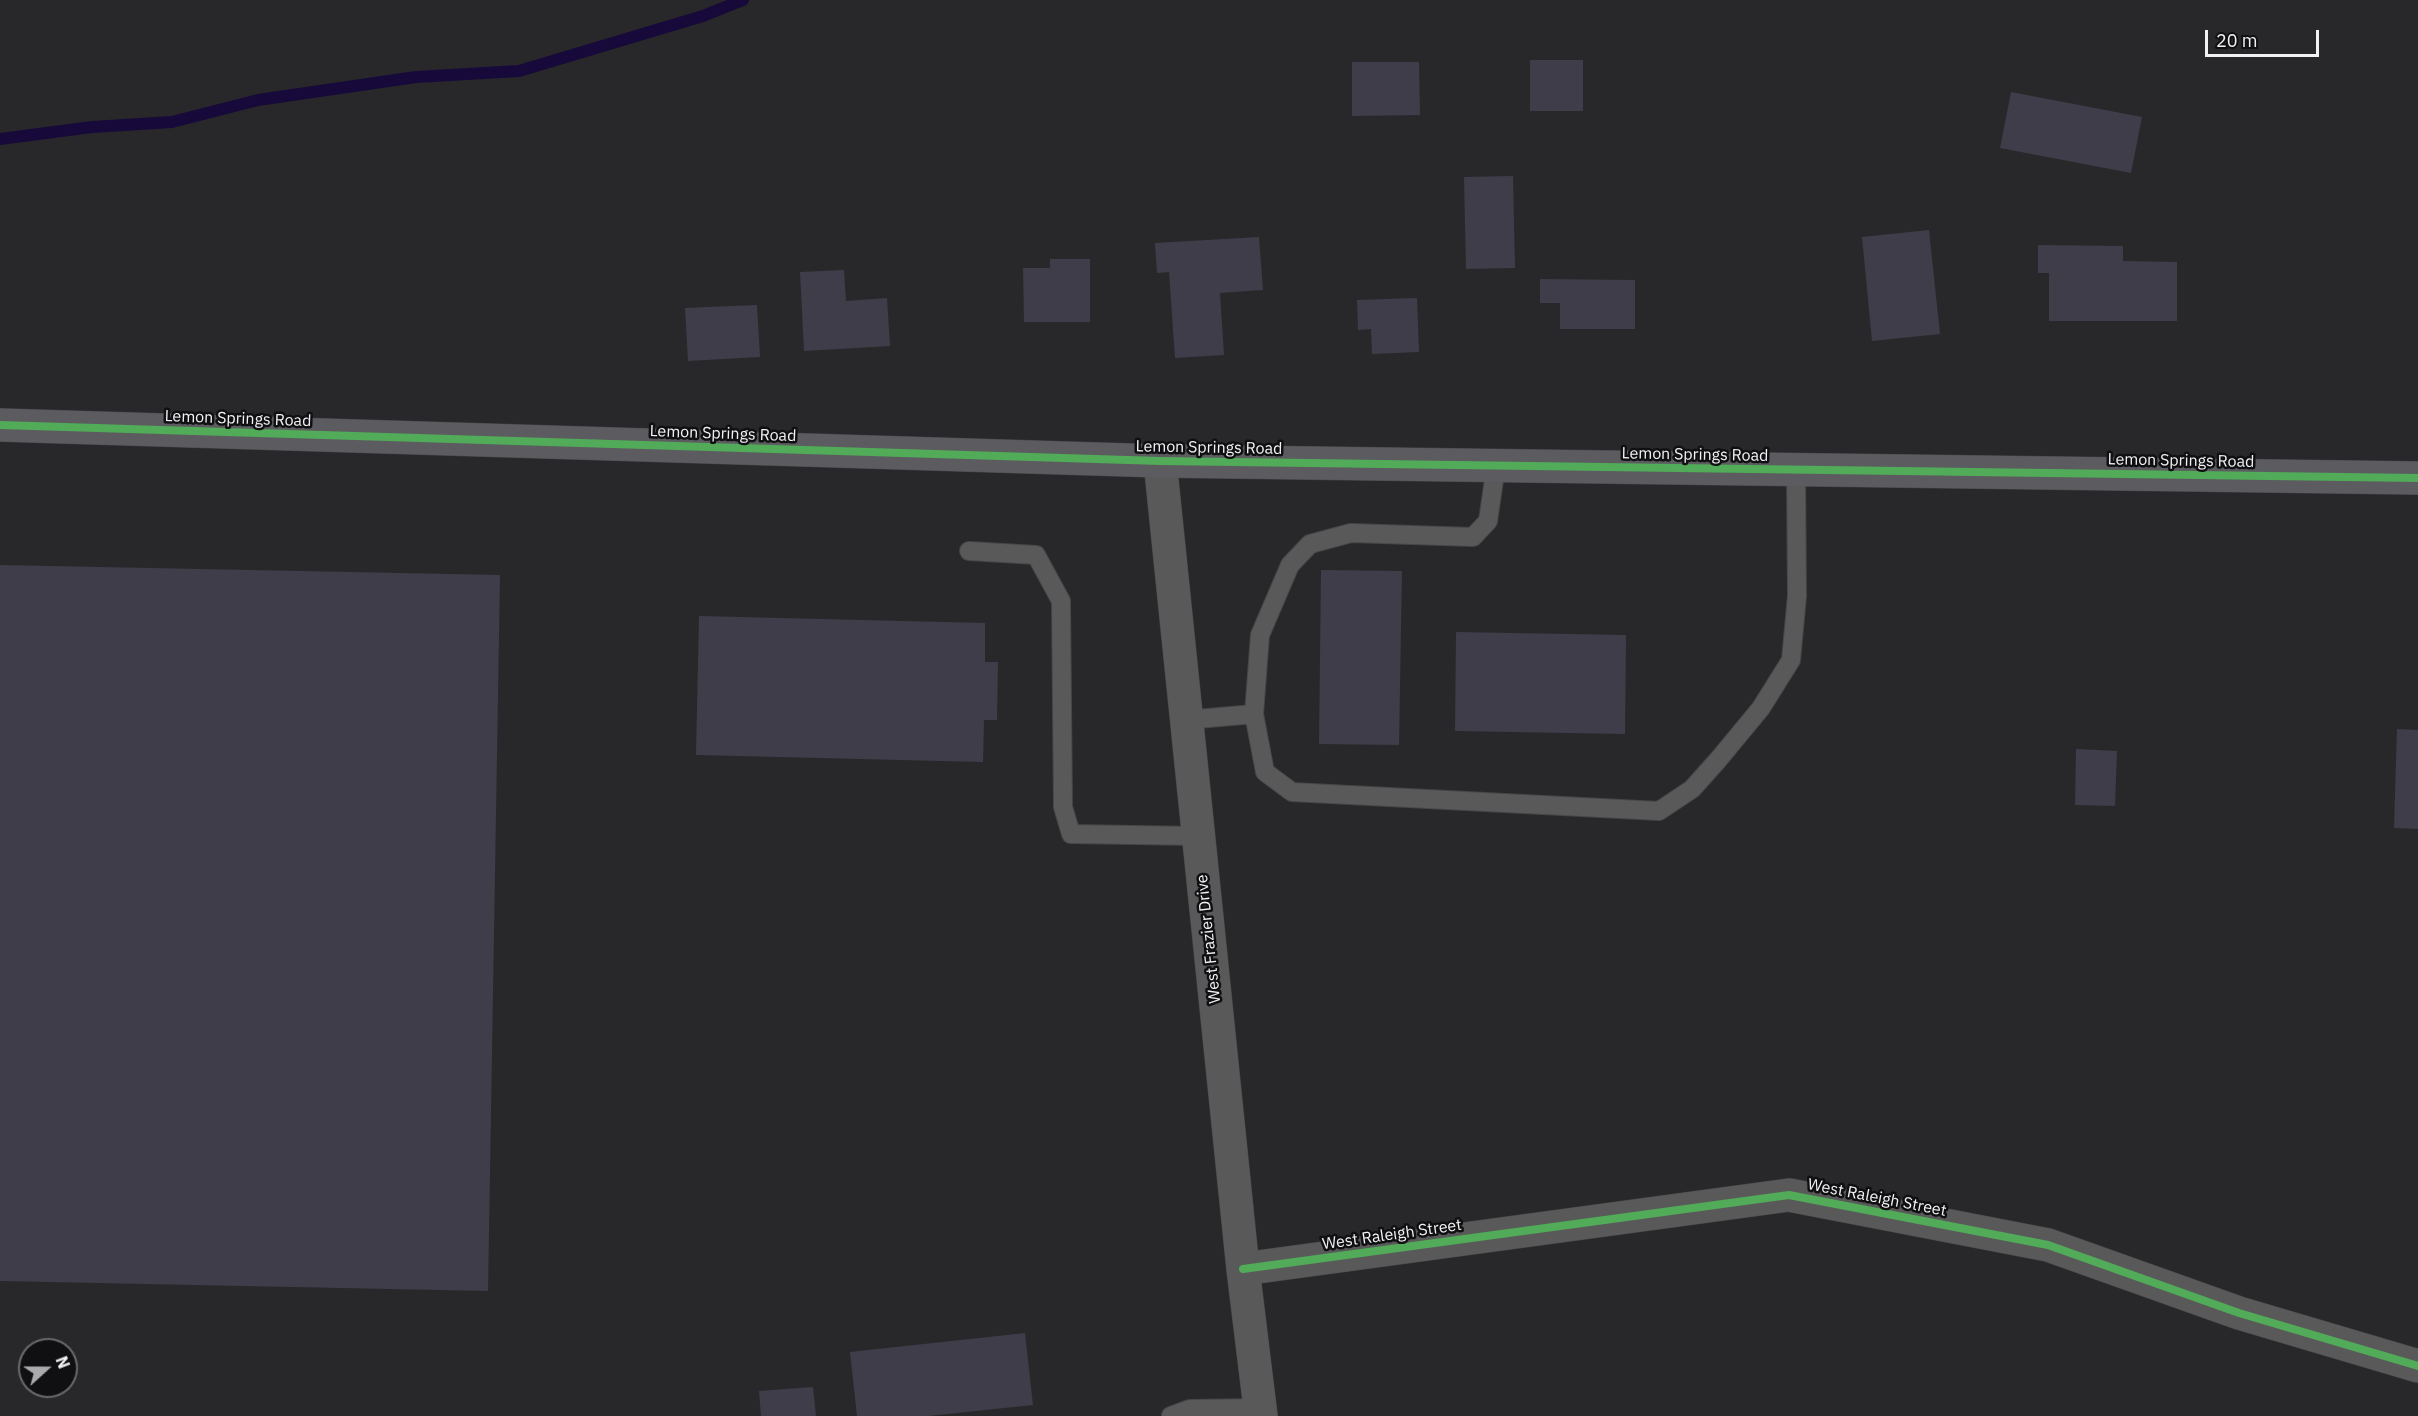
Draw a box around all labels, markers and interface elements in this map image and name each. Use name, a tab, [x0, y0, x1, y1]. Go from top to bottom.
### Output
scale bar	[2208, 18, 2322, 56]
text: 20 m	[2216, 29, 2258, 52]
street label: Lemon Springs Road	[164, 407, 312, 431]
street label: Lemon Springs Road	[649, 422, 797, 446]
street label: Lemon Springs Road	[1135, 437, 1283, 459]
street label: Lemon Springs Road	[1621, 444, 1769, 466]
street label: Lemon Springs Road	[2107, 450, 2255, 472]
street label: West Frazier Drive	[1193, 873, 1225, 1005]
street label: West Raleigh Street	[1806, 1175, 1948, 1221]
street label: West Raleigh Street	[1321, 1216, 1463, 1254]
north arrow	[18, 1338, 78, 1398]
text: N	[52, 1353, 74, 1371]

